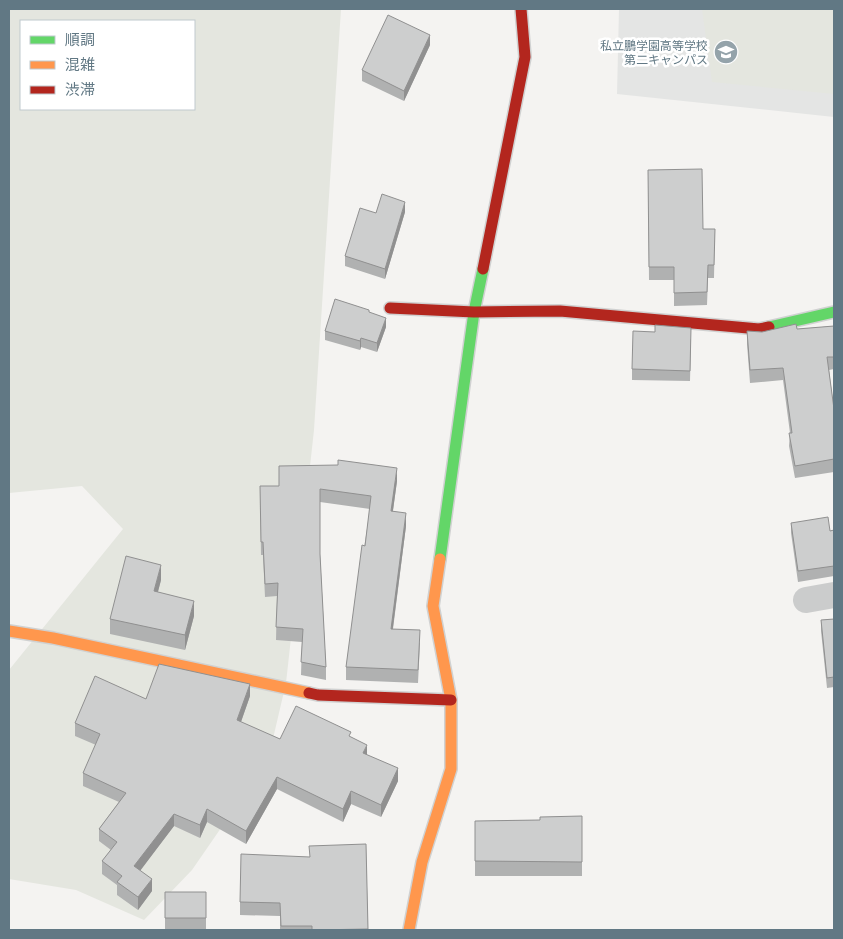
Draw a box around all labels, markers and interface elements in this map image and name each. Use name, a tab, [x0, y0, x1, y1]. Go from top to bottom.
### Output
legend	[20, 20, 195, 110]
text: 順調	[65, 30, 95, 49]
place label: 私立鵬学園高等学校 第二キャンパス	[600, 38, 708, 67]
school or university icon: 私立鵬学園高等学校 第二キャンパス	[713, 39, 739, 65]
text: 混雑	[65, 55, 95, 74]
text: 渋滞	[65, 80, 95, 99]

